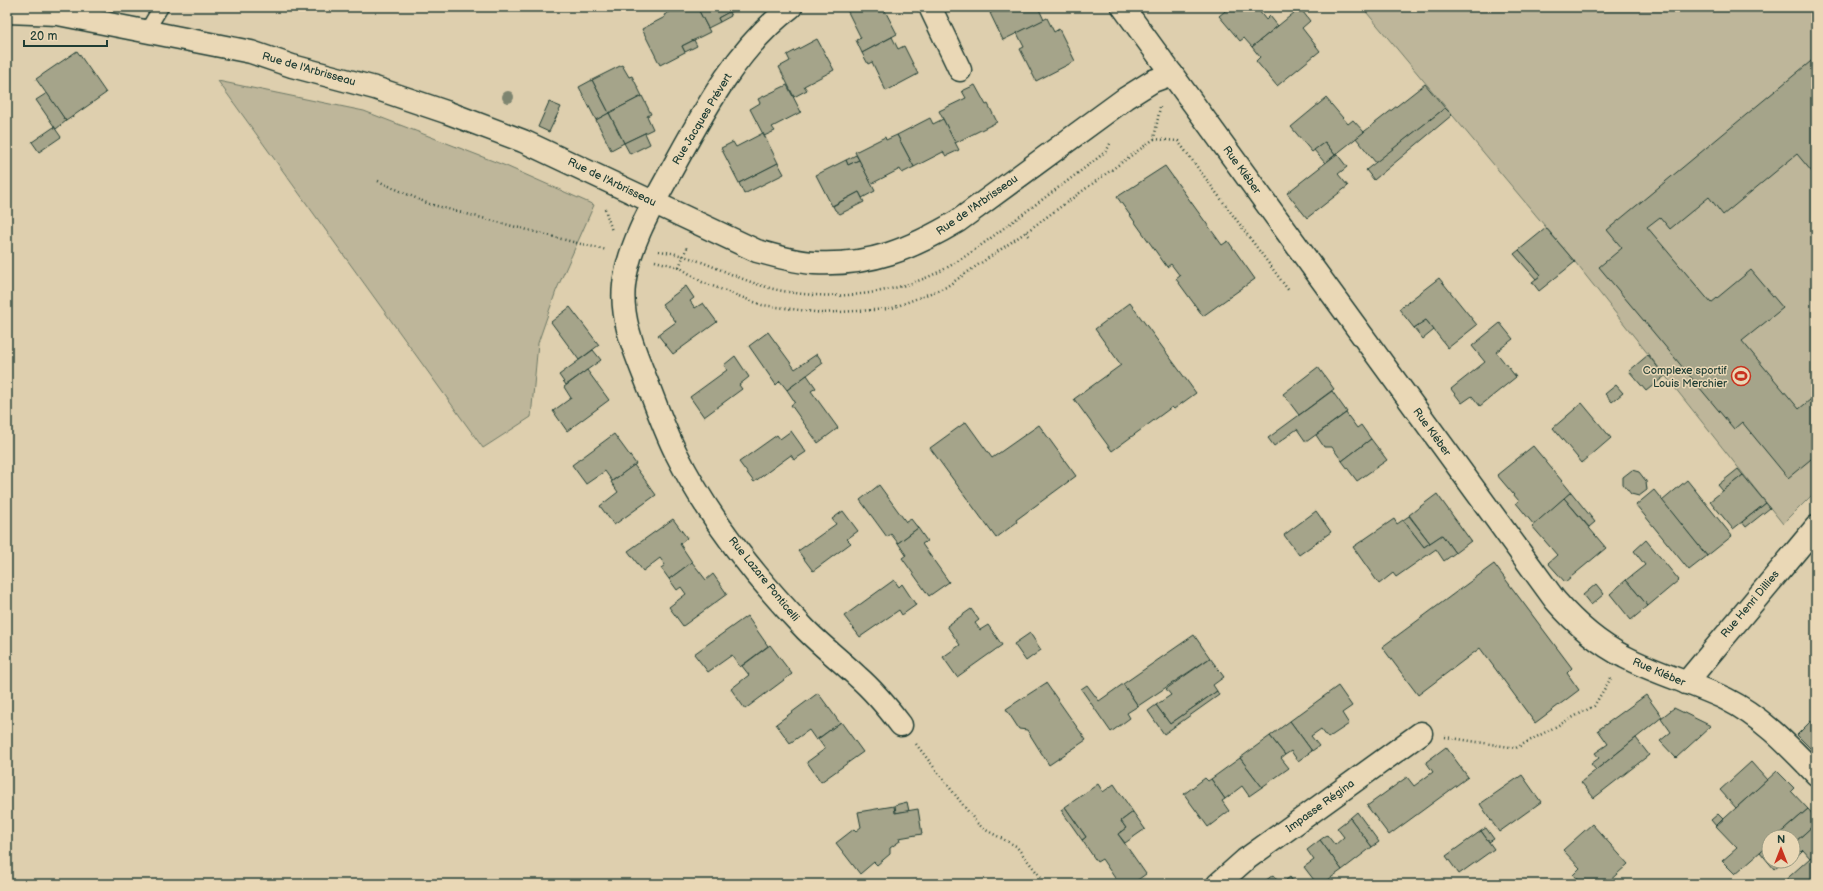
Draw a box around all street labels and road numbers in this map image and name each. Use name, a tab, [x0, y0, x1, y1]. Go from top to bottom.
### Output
street label: Rue de l'Arbrisseau	[261, 49, 357, 89]
street label: Rue Jacques Prévert	[670, 70, 735, 167]
street label: Rue Kléber	[1220, 143, 1264, 197]
street label: Rue de l'Arbrisseau	[566, 155, 658, 209]
street label: Rue de l'Arbrisseau	[934, 172, 1020, 238]
street label: Rue Kléber	[1410, 405, 1454, 459]
street label: Rue Lazare Ponticelli	[726, 534, 802, 624]
street label: Rue Henri Dillies	[1718, 567, 1782, 640]
street label: Rue Kléber	[1631, 655, 1688, 689]
street label: Impasse Régina	[1283, 777, 1357, 835]

